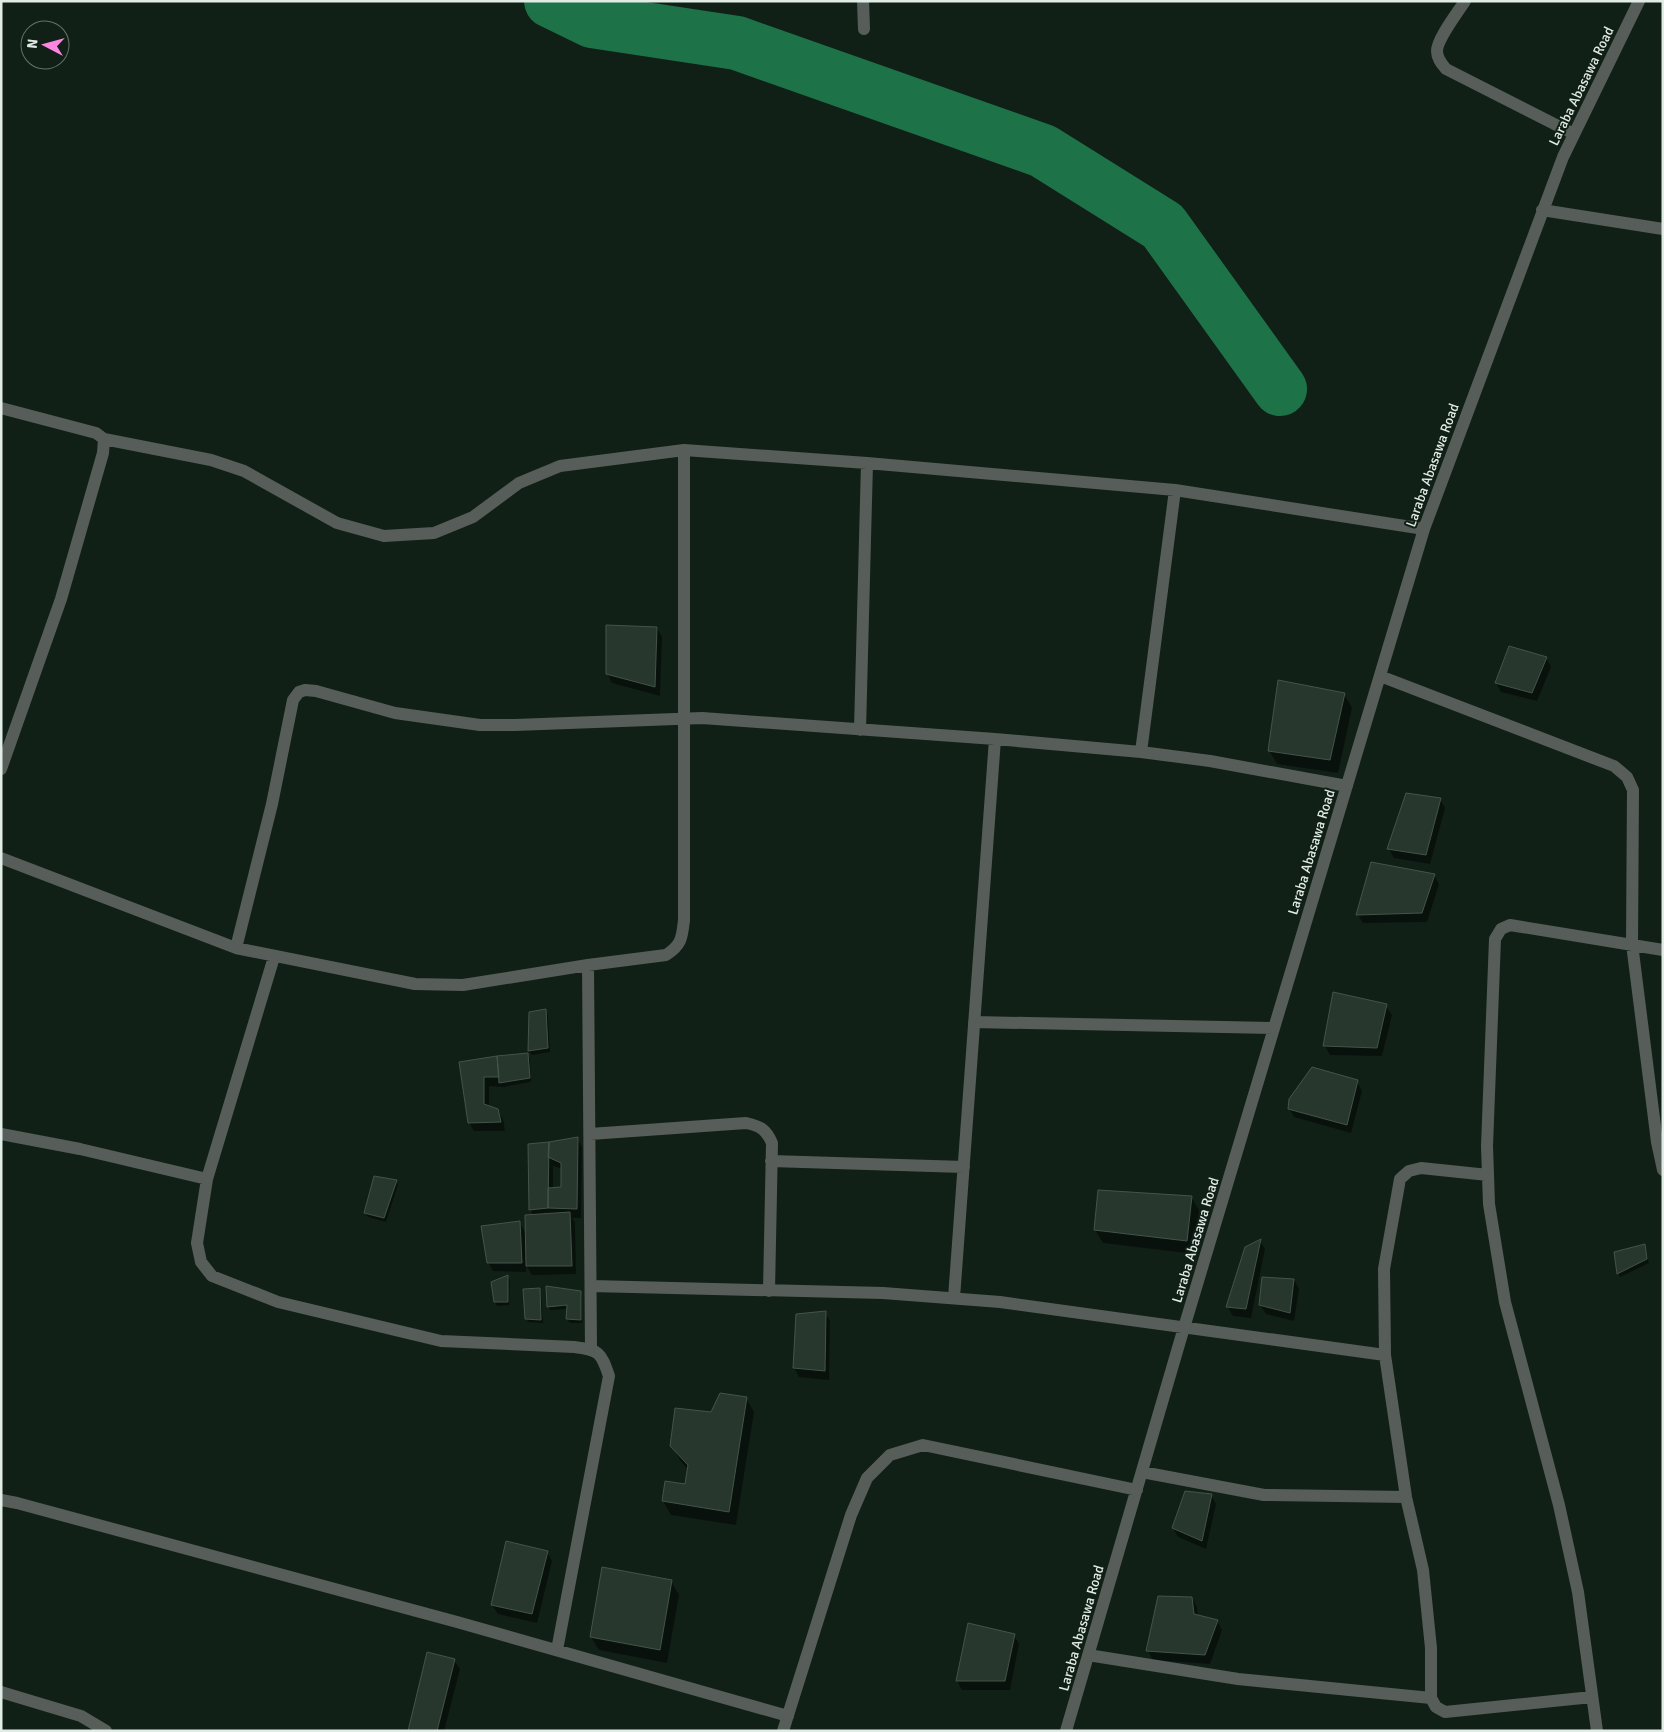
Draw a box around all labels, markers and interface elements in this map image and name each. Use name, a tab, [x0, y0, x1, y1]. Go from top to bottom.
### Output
north arrow	[20, 20, 70, 70]
street label: Laraba Abasawa Road	[1545, 24, 1618, 148]
text: N	[24, 38, 42, 49]
street label: Laraba Abasawa Road	[1402, 401, 1463, 529]
street label: Laraba Abasawa Road	[1284, 787, 1339, 917]
street label: Laraba Abasawa Road	[1168, 1175, 1223, 1305]
street label: Laraba Abasawa Road	[1055, 1563, 1108, 1693]

